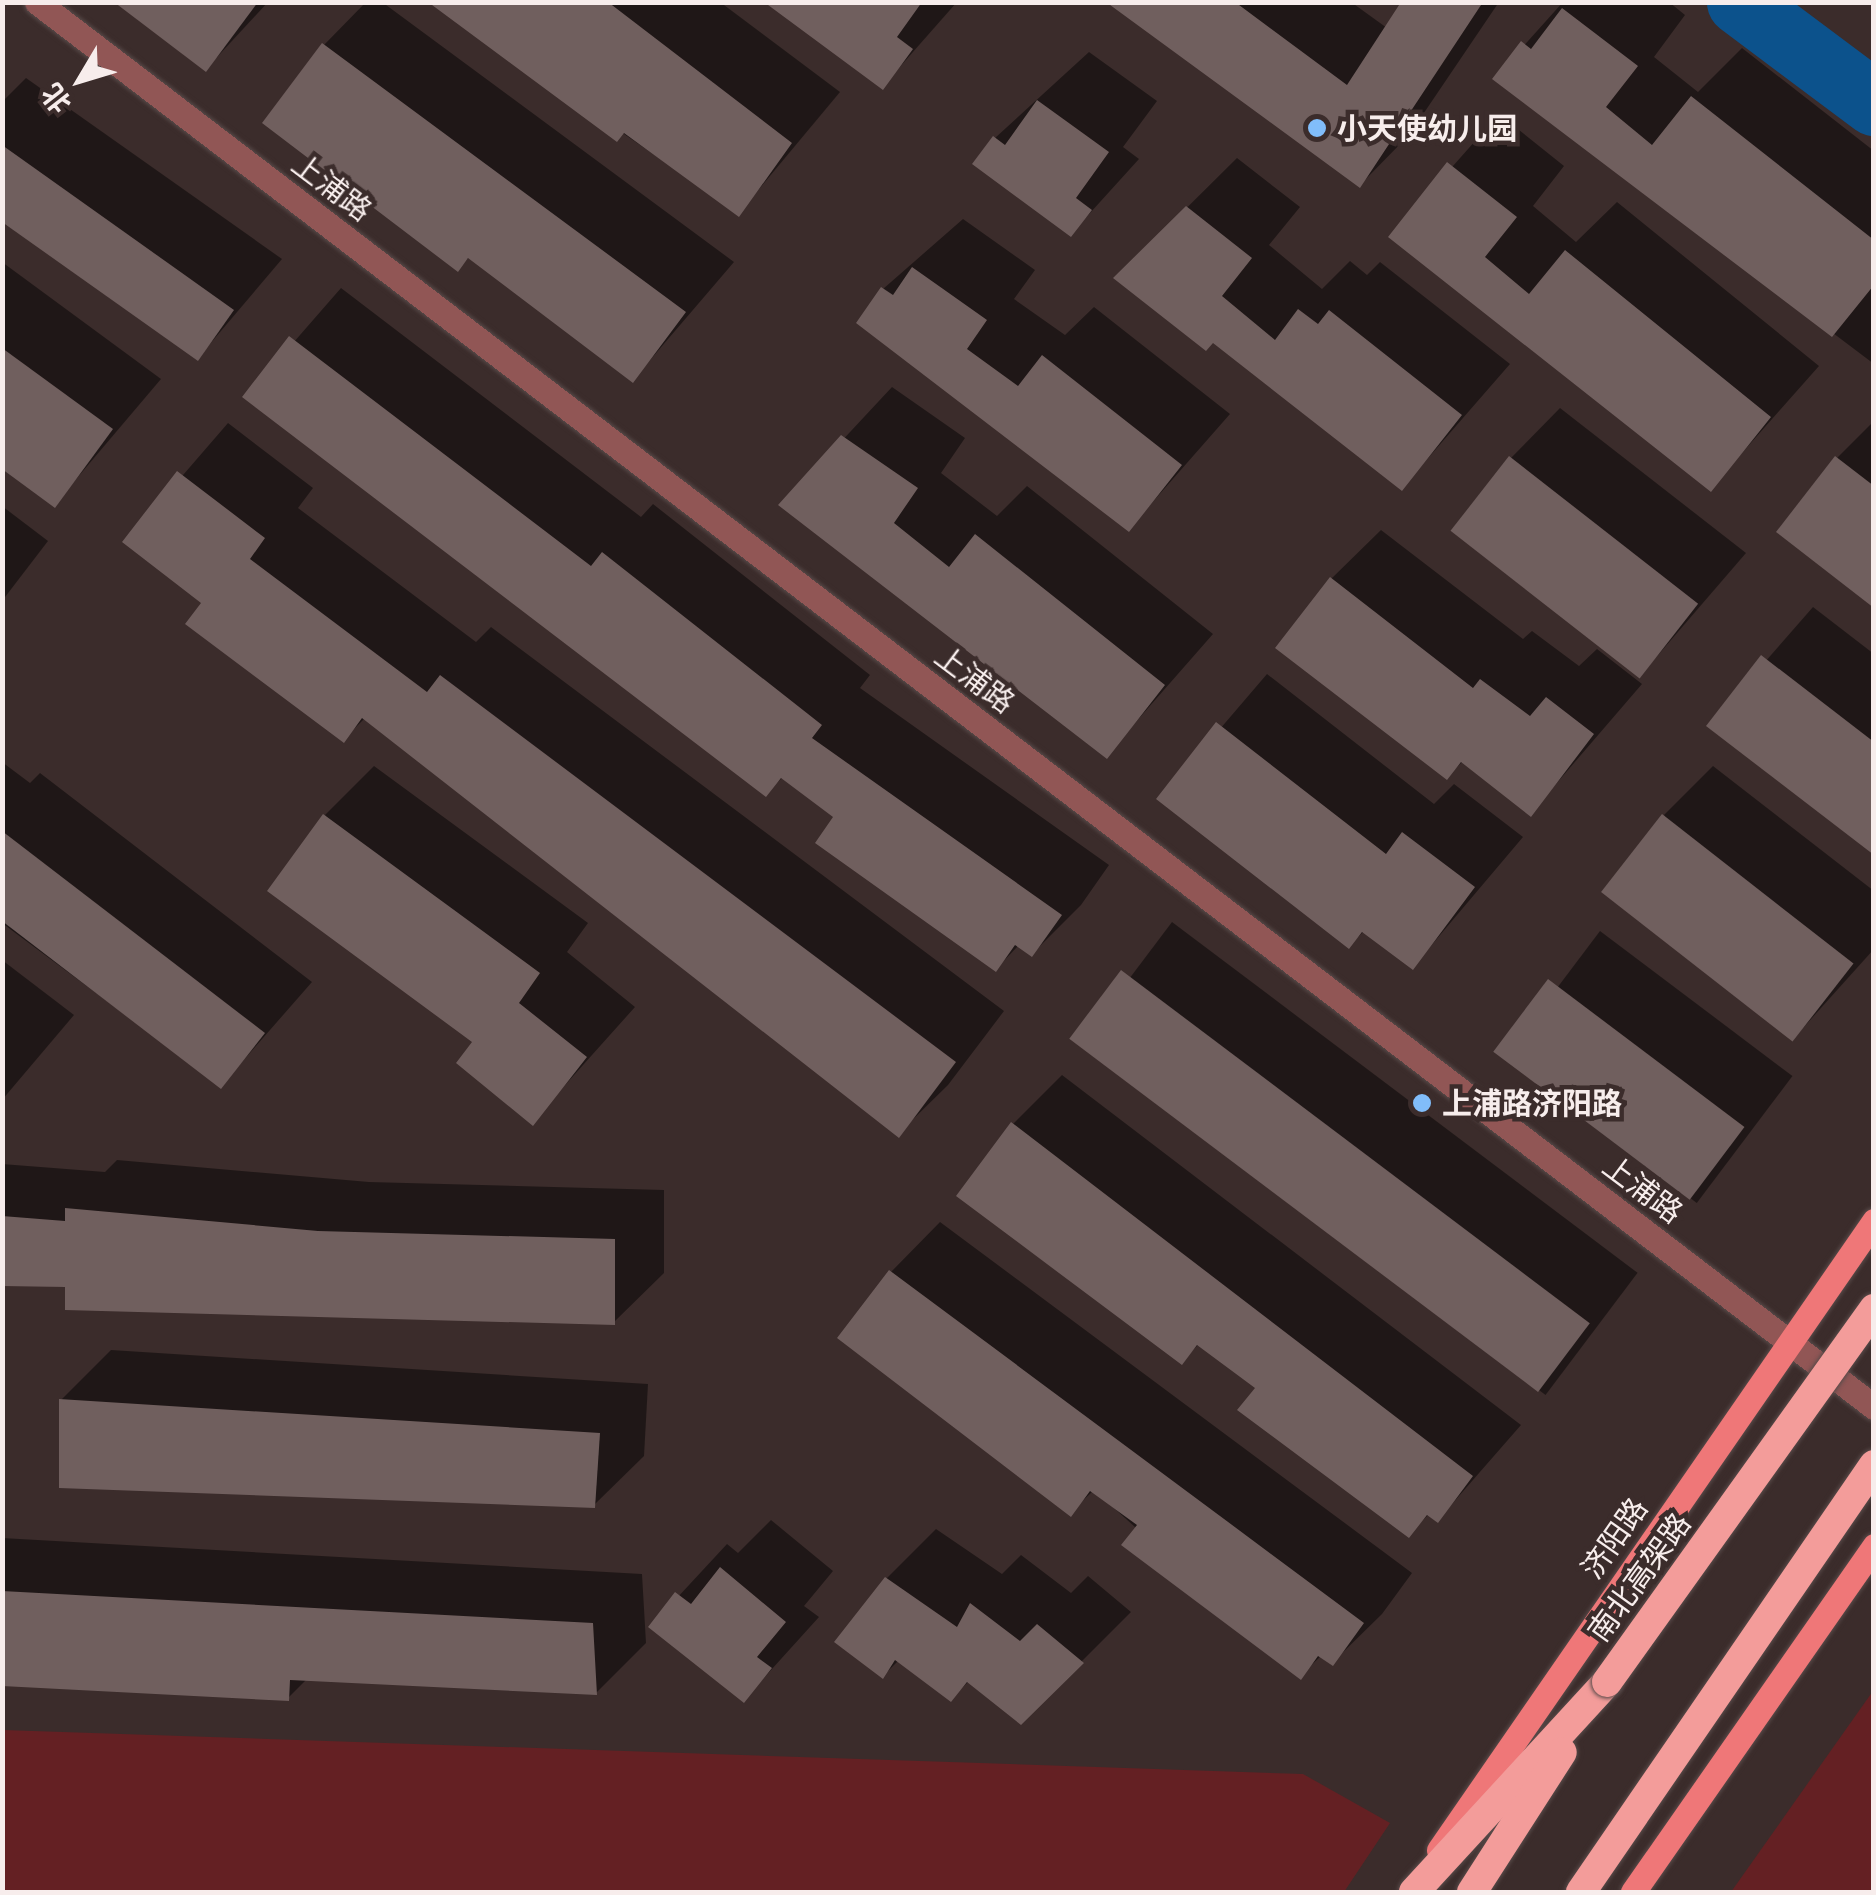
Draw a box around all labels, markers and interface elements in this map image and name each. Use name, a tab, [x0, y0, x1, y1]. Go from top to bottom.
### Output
north arrow	[30, 30, 130, 130]
text: 北	[33, 76, 79, 121]
place label: 小天使幼儿园	[1337, 110, 1517, 146]
marker: 小天使幼儿园	[1306, 117, 1328, 139]
street label: 上浦路	[285, 146, 379, 228]
street label: 上浦路	[928, 638, 1022, 720]
place label: 上浦路济阳路	[1442, 1085, 1622, 1121]
marker: 上浦路济阳路	[1411, 1092, 1433, 1114]
street label: 上浦路	[1596, 1148, 1690, 1230]
street label: 济阳路	[1573, 1491, 1655, 1585]
street label: 南北高架路	[1580, 1506, 1698, 1648]

